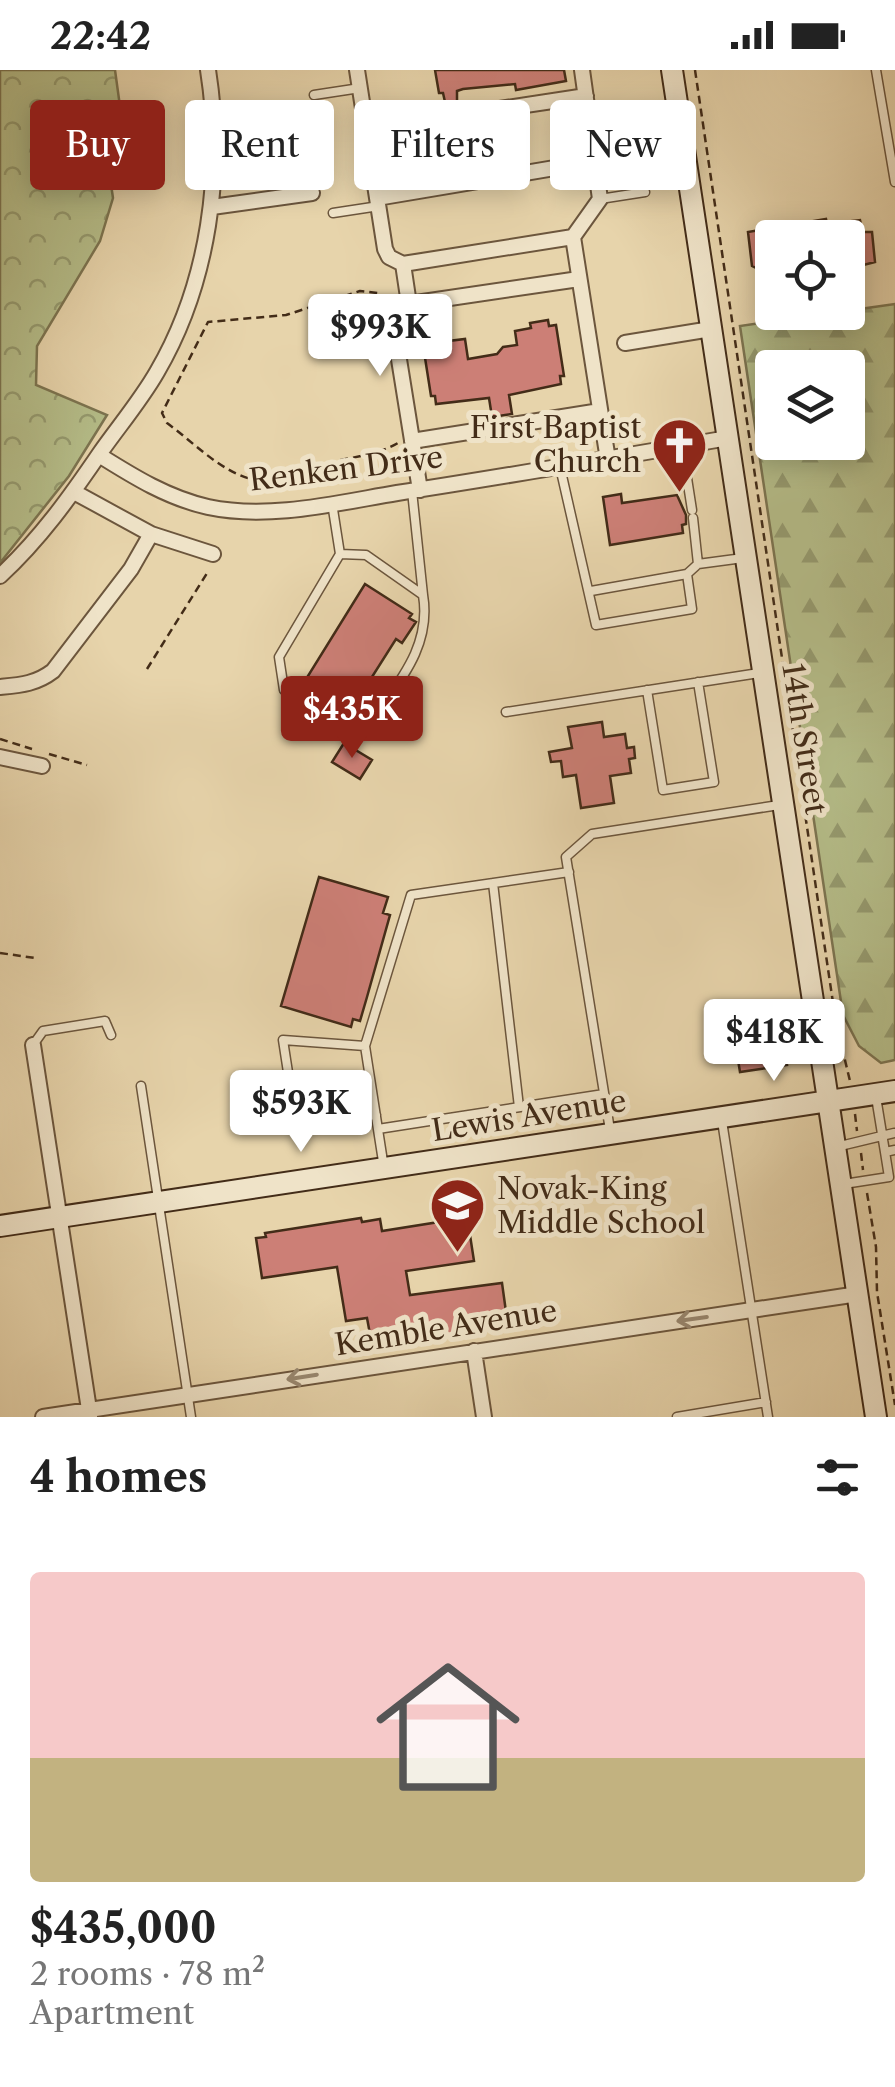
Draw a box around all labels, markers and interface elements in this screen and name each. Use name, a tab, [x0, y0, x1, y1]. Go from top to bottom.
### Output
text: 22:42	[50, 12, 151, 59]
chip: Buy	[30, 100, 165, 190]
chip: Rent	[185, 100, 334, 190]
chip: Filters	[354, 100, 530, 190]
chip: New	[550, 100, 696, 190]
map controls	[755, 220, 865, 460]
button: locate	[755, 220, 865, 330]
pin: $993K	[310, 294, 450, 379]
text: $993K	[330, 307, 430, 346]
button: layers	[755, 350, 865, 460]
place label: First Baptist Church	[470, 409, 641, 480]
church icon: First Baptist Church	[650, 415, 710, 494]
street label: Renken Drive	[247, 438, 445, 499]
street label: 14th Street	[774, 661, 835, 817]
pin: $435K	[282, 676, 422, 761]
text: $435K	[303, 689, 401, 728]
pin: $418K	[704, 999, 844, 1084]
text: $418K	[726, 1012, 822, 1051]
pin: $593K	[231, 1070, 371, 1155]
street label: Lewis Avenue	[429, 1082, 629, 1149]
text: $593K	[252, 1083, 350, 1122]
place label: Novak-King Middle School	[497, 1170, 705, 1241]
school or university icon: Novak-King Middle School	[428, 1176, 488, 1255]
street label: Kemble Avenue	[332, 1292, 560, 1363]
one-way arrow	[677, 1310, 709, 1328]
one-way arrow	[286, 1369, 318, 1387]
icon: filters	[810, 1450, 865, 1505]
text: 4 homes	[30, 1451, 207, 1503]
icon: home	[358, 1637, 538, 1817]
text: $435,000	[30, 1902, 217, 1954]
text: 2 rooms · 78 m²	[30, 1954, 265, 1993]
text: Apartment	[30, 1993, 194, 2032]

